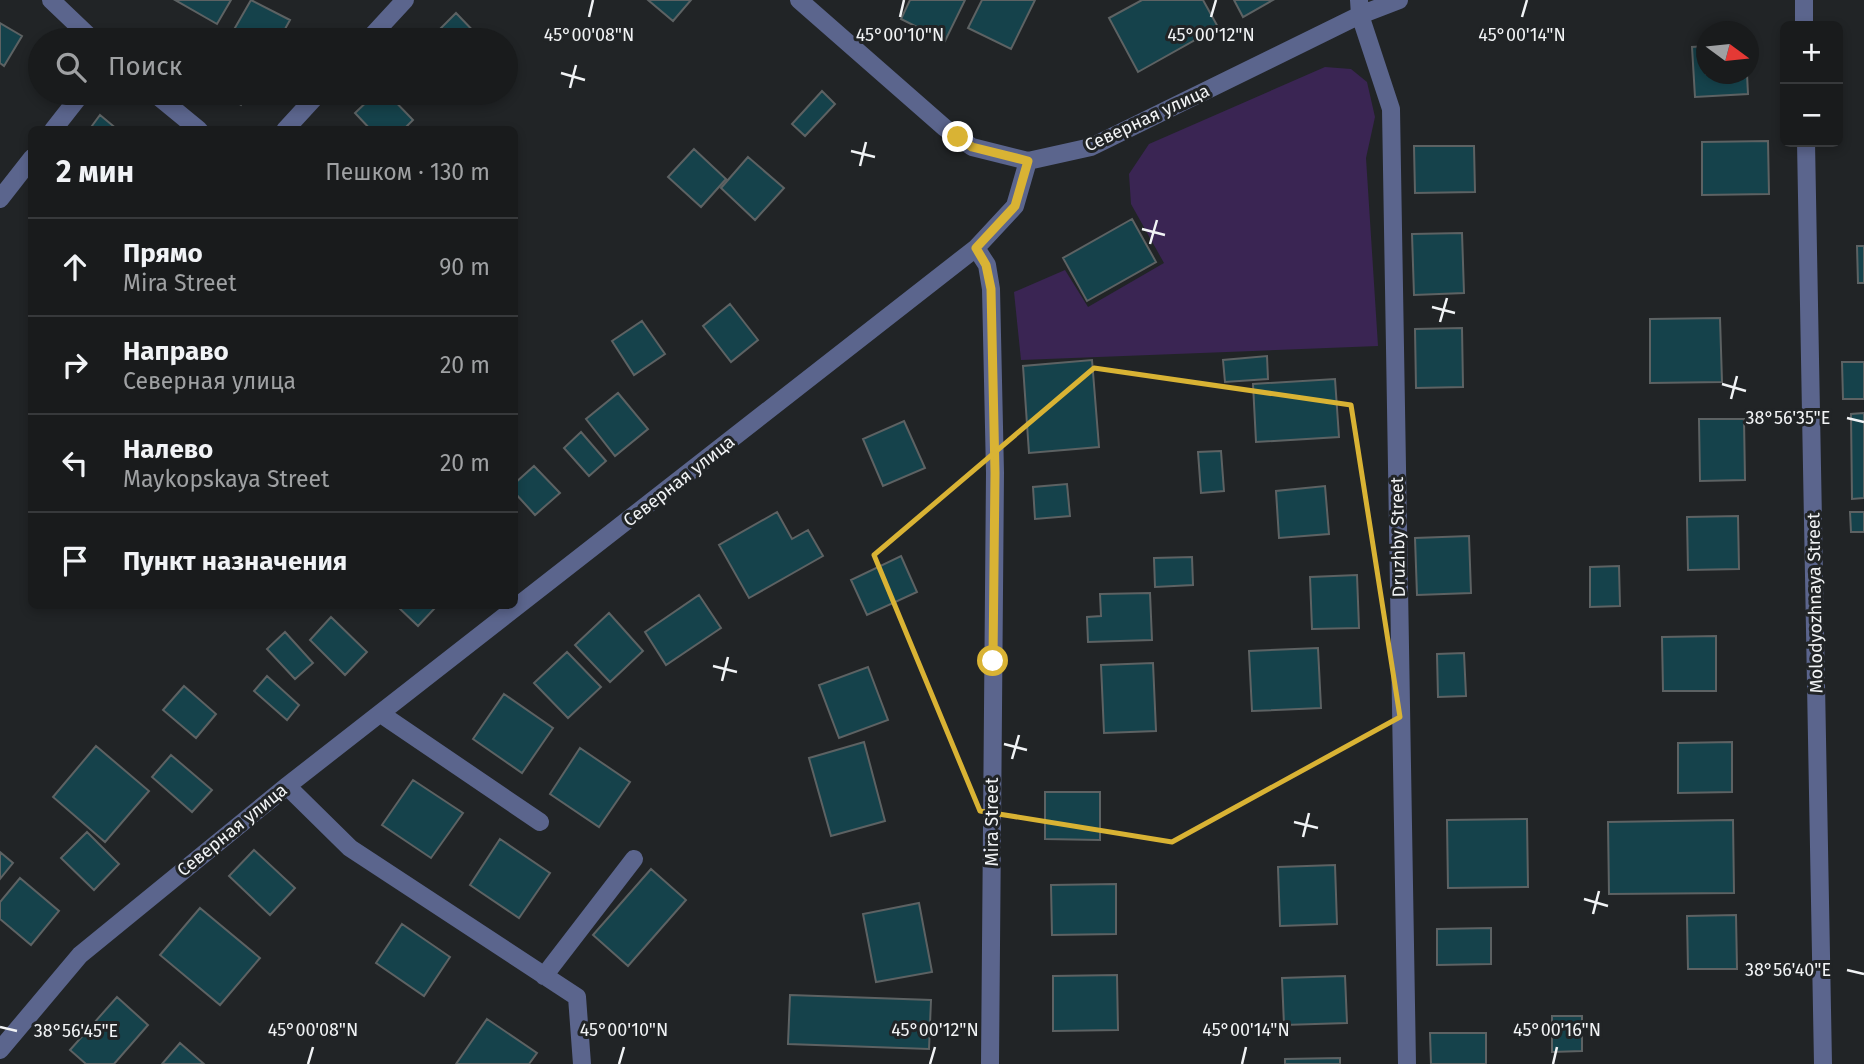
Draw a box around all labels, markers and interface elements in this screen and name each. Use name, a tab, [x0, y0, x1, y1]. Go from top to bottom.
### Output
north arrow	[1696, 21, 1759, 84]
map controls	[1780, 21, 1843, 147]
button: +	[1780, 21, 1843, 84]
text: 45°00'08"N	[544, 24, 634, 46]
text: 45°00'10"N	[856, 24, 944, 46]
text: 45°00'12"N	[1167, 24, 1255, 46]
text: 45°00'14"N	[1478, 24, 1566, 46]
search box	[28, 28, 518, 105]
icon: search	[52, 48, 90, 86]
text: Поиск	[108, 51, 182, 82]
street label: Северная улица	[1081, 79, 1213, 157]
button: −	[1780, 84, 1843, 147]
route end	[942, 121, 973, 152]
text: 2 мин	[56, 154, 134, 190]
text: Пешком · 130 m	[325, 158, 490, 186]
text: Прямо	[123, 238, 203, 269]
icon: ahead	[56, 248, 94, 286]
text: 90 m	[439, 253, 490, 281]
text: Mira Street	[123, 269, 236, 297]
text: Направо	[123, 336, 229, 367]
icon: right	[56, 346, 94, 384]
text: 20 m	[440, 351, 490, 379]
text: Северная улица	[123, 367, 296, 395]
text: 38°56'35"E	[1746, 407, 1830, 429]
street label: Северная улица	[619, 431, 739, 531]
text: Налево	[123, 434, 213, 465]
icon: left	[56, 444, 94, 482]
text: 20 m	[440, 449, 490, 477]
text: Maykopskaya Street	[123, 465, 329, 493]
street label: Druzhby Street	[1386, 476, 1410, 597]
street label: Molodyozhnaya Street	[1802, 512, 1828, 693]
icon: arrive	[56, 542, 94, 580]
text: Пункт назначения	[123, 546, 347, 577]
route start	[977, 645, 1008, 676]
street label: Mira Street	[981, 777, 1003, 866]
street label: Северная улица	[172, 779, 292, 881]
text: 38°56'40"E	[1745, 959, 1831, 981]
text: 45°00'08"N	[268, 1019, 358, 1041]
text: 45°00'10"N	[580, 1019, 668, 1041]
text: 45°00'12"N	[891, 1019, 979, 1041]
text: 45°00'14"N	[1202, 1019, 1290, 1041]
text: 45°00'16"N	[1513, 1019, 1601, 1041]
text: 38°56'45"E	[34, 1020, 118, 1042]

